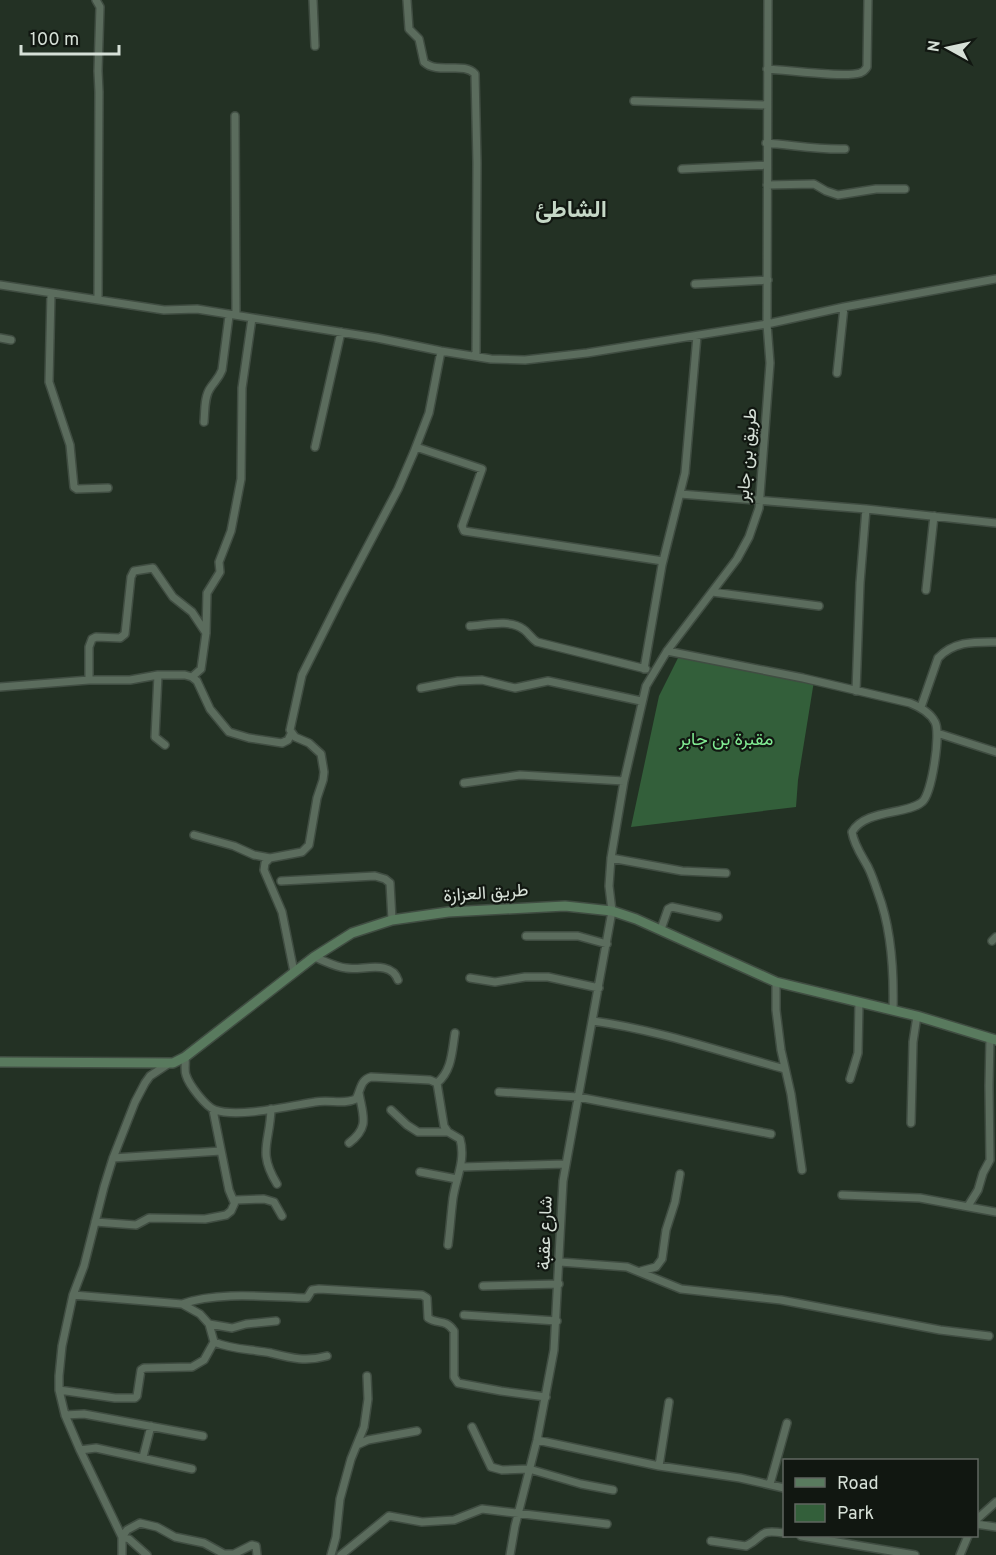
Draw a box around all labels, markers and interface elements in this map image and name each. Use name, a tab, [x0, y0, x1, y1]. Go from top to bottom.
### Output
scale bar	[21, 18, 118, 56]
north arrow	[918, 18, 978, 78]
text: 100 m	[30, 29, 79, 52]
text: N	[924, 39, 946, 53]
district label: الشاطئ	[535, 196, 607, 226]
street label: طريق بن جابر	[732, 407, 764, 504]
park label: مقبرة بن جابر	[678, 729, 773, 752]
street label: طريق العزازة	[443, 880, 529, 908]
street label: شارع عقبة	[533, 1195, 559, 1271]
legend	[783, 1459, 978, 1537]
text: Road	[837, 1473, 879, 1496]
text: Park	[837, 1503, 874, 1526]

